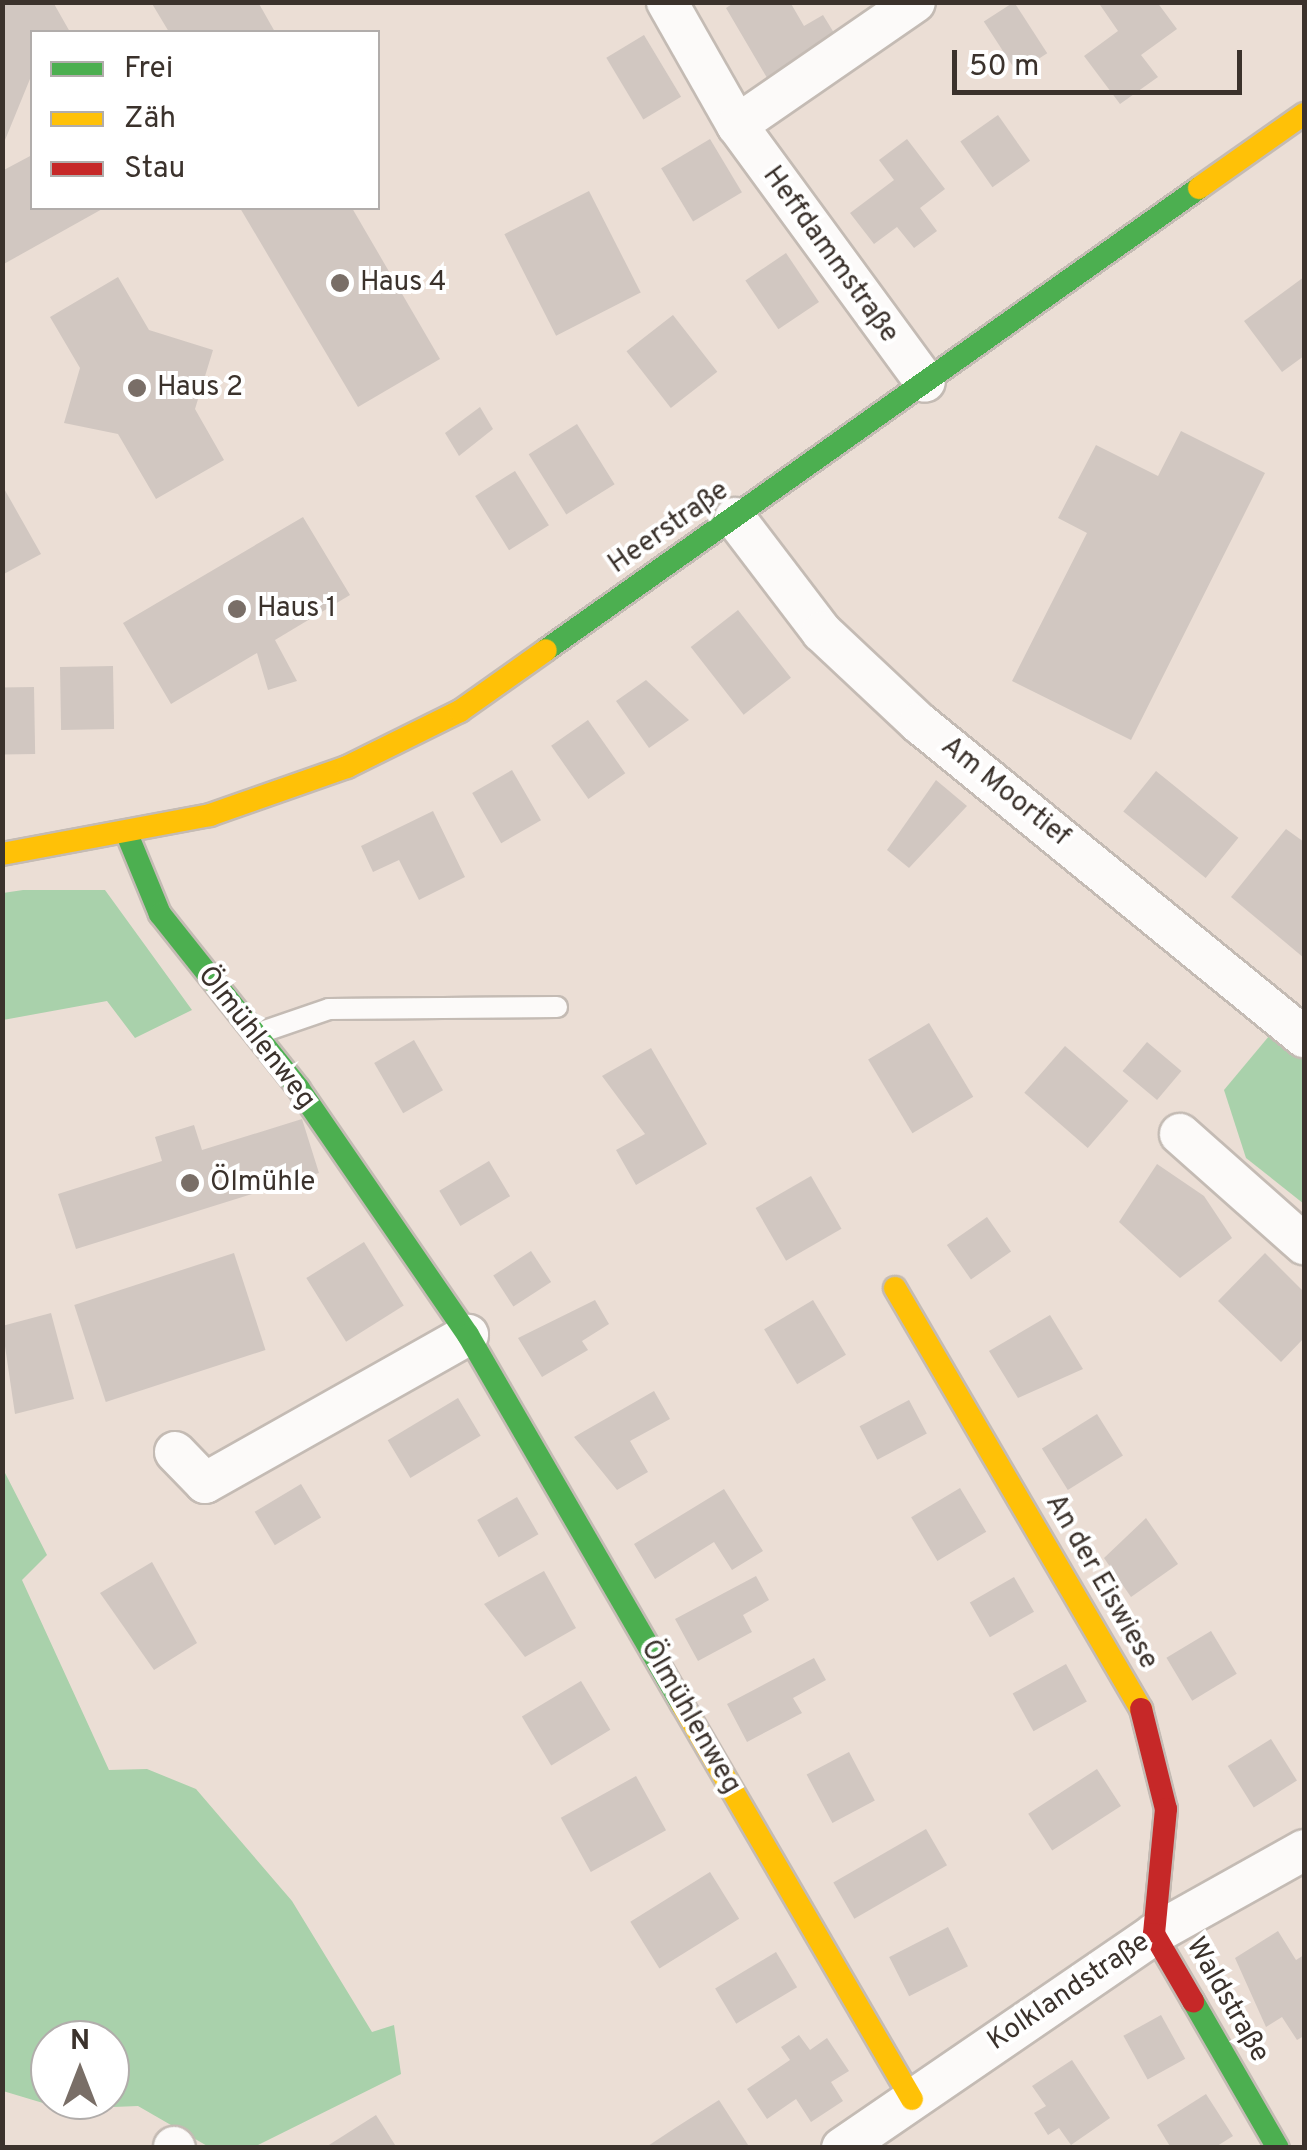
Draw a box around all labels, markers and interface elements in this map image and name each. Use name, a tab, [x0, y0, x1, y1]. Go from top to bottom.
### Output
legend	[30, 30, 380, 210]
scale bar	[957, 30, 1247, 92]
text: 50 m	[969, 49, 1039, 86]
text: Frei	[124, 51, 173, 88]
text: Zäh	[124, 101, 176, 138]
text: Stau	[124, 151, 185, 188]
street label: Heffdammstraße	[755, 160, 905, 350]
place label: Haus 4	[360, 266, 446, 300]
marker: Haus 4	[329, 272, 351, 294]
place label: Haus 2	[157, 371, 243, 405]
marker: Haus 2	[126, 377, 148, 399]
street label: Heerstraße	[602, 474, 736, 582]
place label: Haus 1	[257, 592, 336, 626]
marker: Haus 1	[226, 598, 248, 620]
street label: Am Moortief	[934, 730, 1076, 854]
street label: Ölmühlenweg	[190, 960, 322, 1116]
place label: Ölmühle	[210, 1166, 315, 1200]
marker: Ölmühle	[179, 1172, 201, 1194]
street label: An der Eiswiese	[1037, 1489, 1165, 1675]
street label: Ölmühlenweg	[632, 1634, 748, 1800]
street label: Kolklandstraße	[982, 1926, 1156, 2058]
street label: Waldstraße	[1178, 1932, 1276, 2068]
north arrow	[30, 2020, 130, 2120]
text: N	[70, 2024, 90, 2060]

